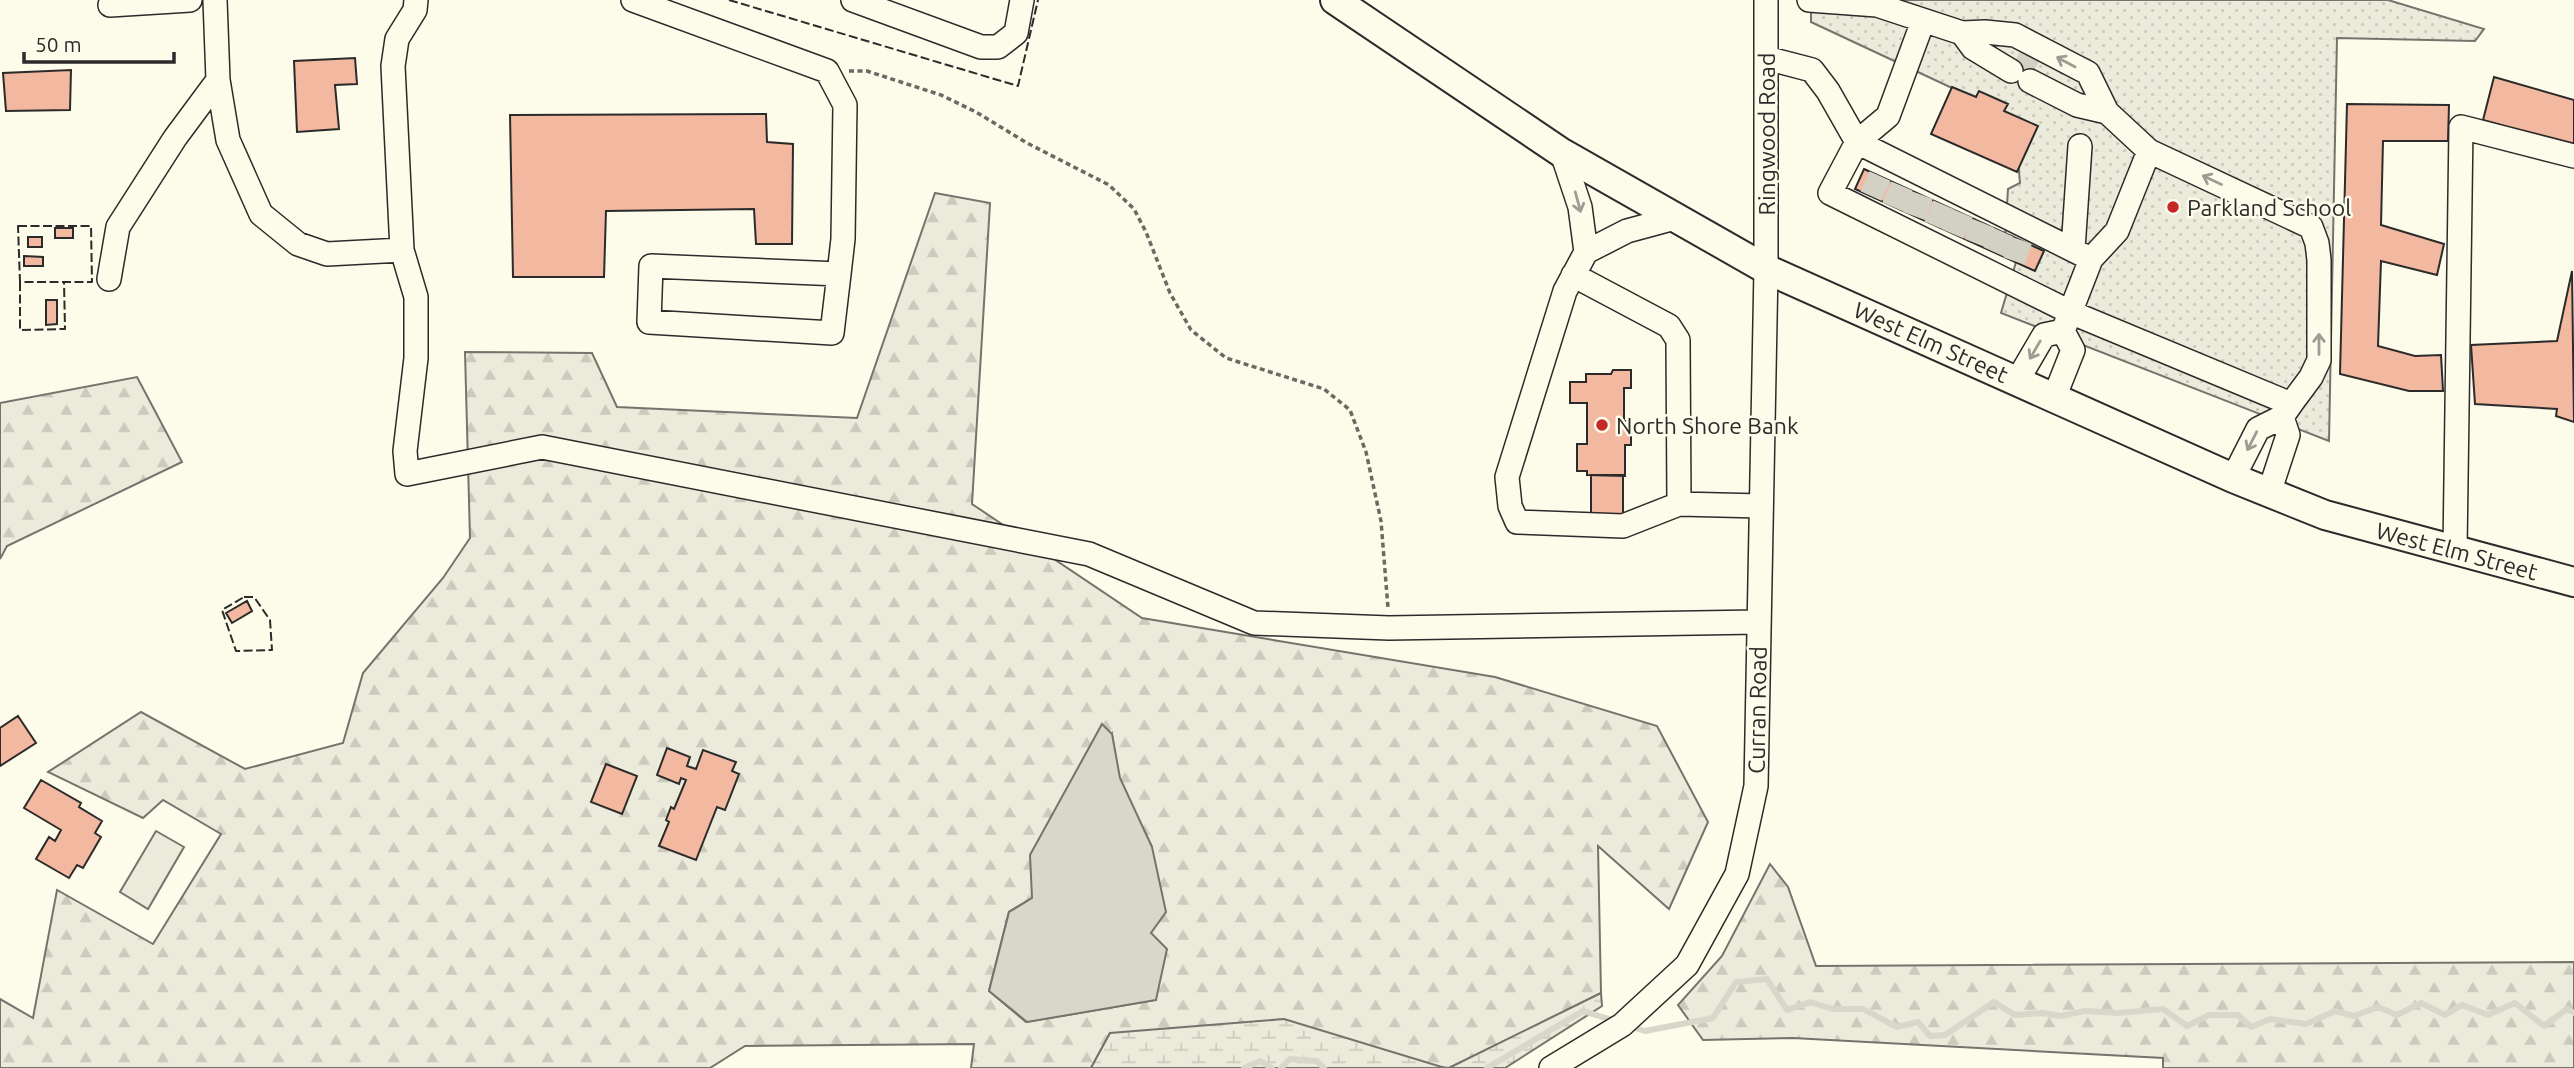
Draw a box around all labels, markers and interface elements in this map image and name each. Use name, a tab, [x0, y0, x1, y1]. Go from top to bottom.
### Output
scale bar	[24, 21, 175, 65]
text: 50 m	[35, 32, 82, 56]
street label: Ringwood Road	[1754, 53, 1779, 215]
one-way arrow	[2056, 54, 2077, 68]
one-way arrow	[2202, 173, 2223, 186]
one-way arrow	[1572, 191, 1585, 213]
place label: Parkland School	[2187, 195, 2351, 220]
marker: Parkland School	[2165, 199, 2181, 215]
street label: West Elm Street	[1850, 297, 2012, 387]
one-way arrow	[2312, 333, 2326, 356]
one-way arrow	[2028, 339, 2042, 359]
place label: North Shore Bank	[1616, 413, 1799, 438]
marker: North Shore Bank	[1594, 417, 1610, 433]
one-way arrow	[2244, 430, 2258, 451]
street label: West Elm Street	[2374, 517, 2540, 585]
street label: Curran Road	[1743, 646, 1771, 774]

